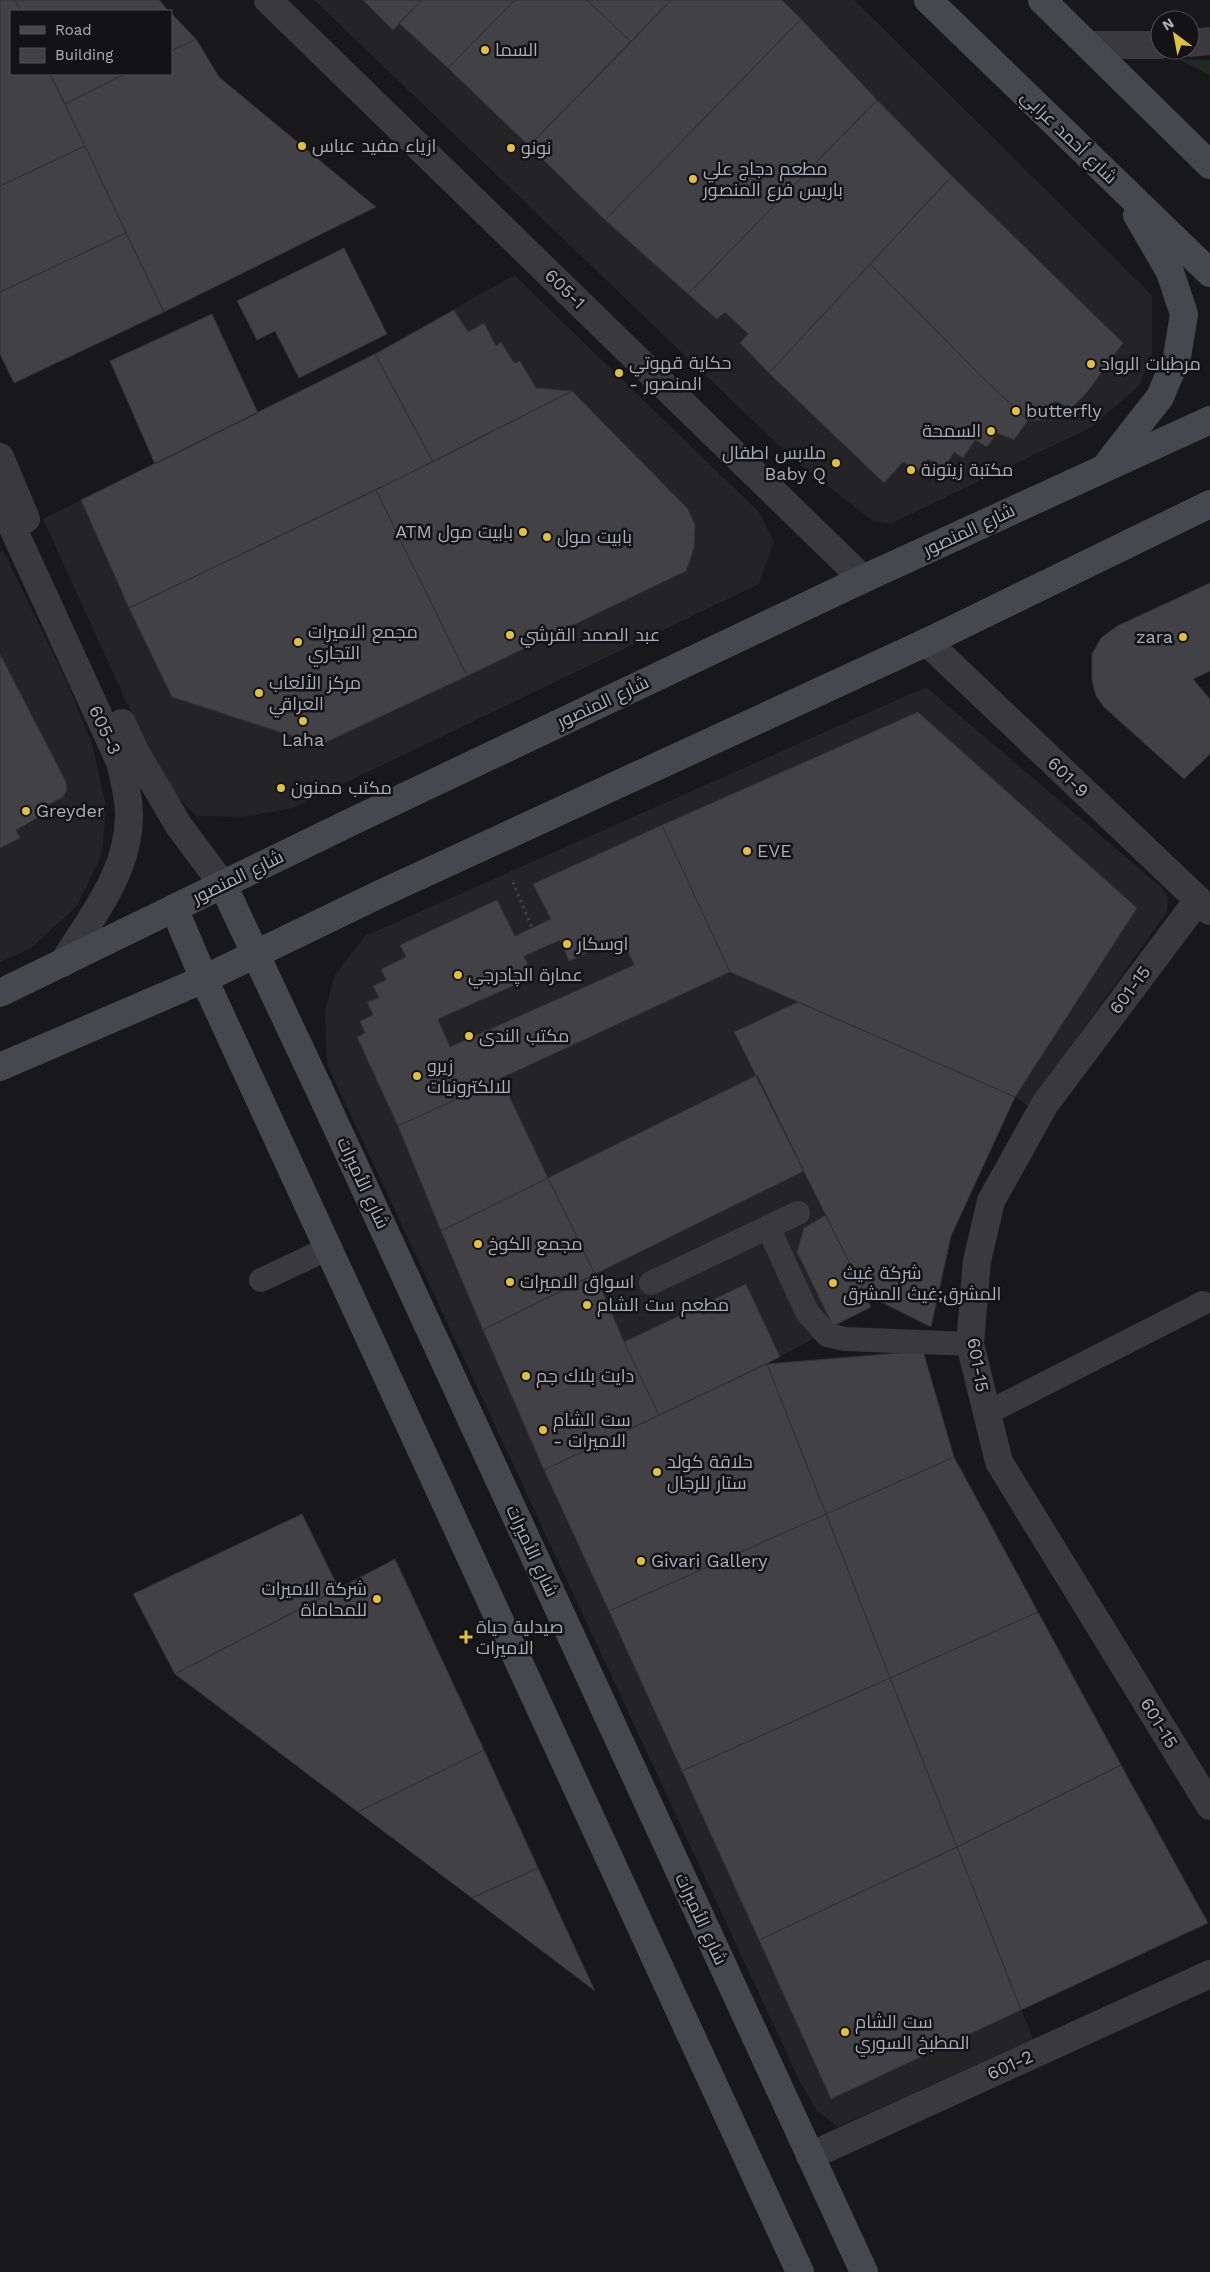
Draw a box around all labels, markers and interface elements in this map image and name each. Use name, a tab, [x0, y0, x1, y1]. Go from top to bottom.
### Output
legend	[10, 10, 172, 75]
north arrow	[1150, 10, 1200, 60]
text: N	[1159, 14, 1177, 34]
text: Road	[55, 21, 92, 39]
place label: السما	[495, 39, 538, 60]
marker: السما	[479, 44, 491, 56]
text: Building	[55, 46, 113, 64]
street label: شارع أحمد عرابي	[1014, 86, 1122, 191]
place label: ازياء مفيد عباس	[312, 135, 436, 157]
place label: نونو	[521, 137, 551, 159]
marker: ازياء مفيد عباس	[296, 140, 308, 152]
marker: نونو	[505, 142, 517, 154]
place label: مطعم دجاج علي باريس فرع المنصور	[702, 158, 843, 202]
marker: مطعم دجاج علي باريس فرع المنصور	[687, 173, 699, 185]
street label: 605-1	[541, 264, 590, 313]
place label: حكاية قهوتي - المنصور	[629, 352, 731, 395]
place label: مرطبات الرواد	[1101, 353, 1201, 375]
marker: مرطبات الرواد	[1085, 358, 1097, 370]
marker: حكاية قهوتي - المنصور	[613, 367, 625, 379]
place label: butterfly	[1026, 400, 1102, 421]
marker: butterfly	[1010, 405, 1022, 417]
place label: السمحة	[922, 420, 981, 441]
marker: السمحة	[985, 425, 997, 437]
place label: ملابس اطفال Baby Q	[722, 442, 826, 484]
marker: ملابس اطفال Baby Q	[830, 457, 842, 469]
place label: مكتبة زيتونة	[921, 459, 1013, 481]
marker: مكتبة زيتونة	[905, 464, 917, 476]
street label: شارع المنصور	[919, 499, 1019, 562]
place label: ATM بابيت مول	[395, 521, 513, 543]
marker: ATM بابيت مول	[517, 526, 529, 538]
place label: بابيت مول	[557, 526, 632, 548]
marker: بابيت مول	[541, 531, 553, 543]
place label: مجمع الاميرات التجاري	[308, 621, 418, 667]
place label: عبد الصمد القرشي	[520, 624, 661, 648]
place label: zara	[1136, 626, 1173, 647]
marker: عبد الصمد القرشي	[504, 629, 516, 641]
marker: zara	[1177, 631, 1189, 643]
marker: مجمع الاميرات التجاري	[292, 636, 304, 648]
street label: شارع المنصور	[553, 671, 653, 734]
place label: مركز الألعاب العراقي	[269, 672, 361, 718]
marker: مركز الألعاب العراقي	[253, 687, 265, 699]
street label: 605-3	[85, 702, 126, 758]
marker: Laha	[297, 715, 309, 727]
place label: Laha	[282, 729, 324, 750]
street label: 601-9	[1043, 752, 1093, 801]
place label: مكتب ممنون	[291, 777, 392, 799]
marker: مكتب ممنون	[275, 782, 287, 794]
place label: Greyder	[36, 800, 104, 821]
marker: Greyder	[20, 805, 32, 817]
place label: EVE	[757, 840, 792, 861]
street label: شارع المنصور	[188, 845, 288, 910]
marker: EVE	[741, 845, 753, 857]
place label: اوسكار	[576, 933, 628, 955]
marker: اوسكار	[561, 938, 573, 950]
street label: 601-15	[1105, 961, 1155, 1018]
place label: عمارة الچادرجي	[468, 964, 583, 989]
marker: عمارة الچادرجي	[452, 969, 464, 981]
place label: مكتب الندى	[479, 1025, 569, 1047]
marker: مكتب الندى	[463, 1030, 475, 1042]
place label: زيرو للالكترونيات	[427, 1055, 511, 1098]
marker: زيرو للالكترونيات	[411, 1070, 423, 1082]
street label: شارع الأميرات	[331, 1134, 394, 1233]
place label: مجمع الكوخ	[488, 1233, 583, 1256]
marker: مجمع الكوخ	[472, 1238, 484, 1250]
place label: شركة غيث المشرق;غيث المشرق	[843, 1262, 1001, 1306]
place label: اسواق الاميرات	[520, 1271, 634, 1294]
marker: اسواق الاميرات	[504, 1276, 516, 1288]
marker: شركة غيث المشرق;غيث المشرق	[827, 1277, 839, 1289]
place label: مطعم ست الشام	[597, 1294, 729, 1317]
marker: مطعم ست الشام	[581, 1299, 593, 1311]
street label: 601-15	[963, 1336, 994, 1394]
place label: دايت بلاك جم	[536, 1365, 634, 1388]
marker: دايت بلاك جم	[520, 1370, 532, 1382]
place label: ست الشام - الاميرات	[553, 1409, 631, 1452]
marker: ست الشام - الاميرات	[537, 1424, 549, 1436]
place label: حلاقة كولد ستار للرجال	[667, 1451, 753, 1494]
marker: حلاقة كولد ستار للرجال	[651, 1466, 663, 1478]
street label: شارع الأميرات	[500, 1502, 563, 1601]
place label: Givari Gallery	[651, 1550, 768, 1571]
marker: Givari Gallery	[635, 1555, 647, 1567]
place label: شركة الاميرات للمحاماة	[261, 1578, 367, 1620]
marker: شركة الاميرات للمحاماة	[371, 1593, 383, 1605]
place label: صيدلية حياة الاميرات	[476, 1616, 564, 1659]
marker: صيدلية حياة الاميرات	[460, 1631, 472, 1643]
street label: 601-15	[1136, 1694, 1183, 1752]
street label: شارع الأميرات	[669, 1870, 732, 1969]
place label: ست الشام المطبخ السوري	[855, 2011, 970, 2057]
marker: ست الشام المطبخ السوري	[839, 2026, 851, 2038]
street label: 601-2	[984, 2045, 1036, 2084]

